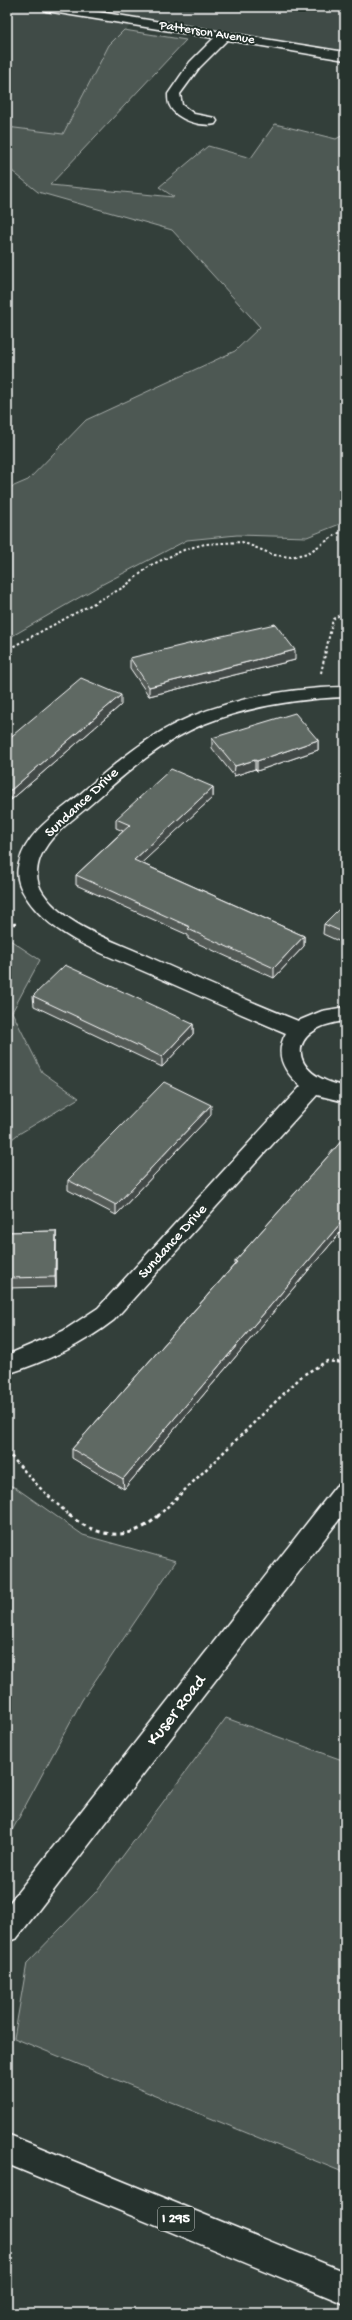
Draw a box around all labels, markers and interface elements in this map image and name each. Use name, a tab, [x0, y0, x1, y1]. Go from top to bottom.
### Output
street label: Patterson Avenue	[157, 18, 256, 48]
street label: Sundance Drive	[41, 764, 123, 842]
street label: Sundance Drive	[135, 1201, 211, 1283]
street label: Kuser Road	[143, 1670, 212, 1751]
road number: I 295	[158, 2207, 194, 2231]

